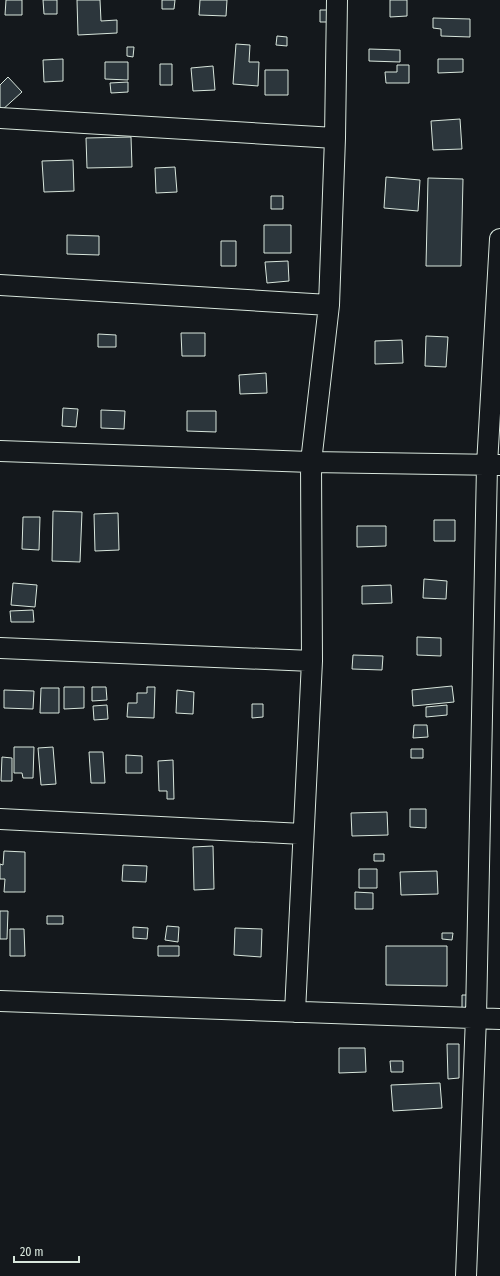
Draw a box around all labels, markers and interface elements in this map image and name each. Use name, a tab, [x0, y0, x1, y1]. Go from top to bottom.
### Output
scale bar	[14, 1238, 79, 1264]
text: 20 m	[20, 1245, 44, 1259]

